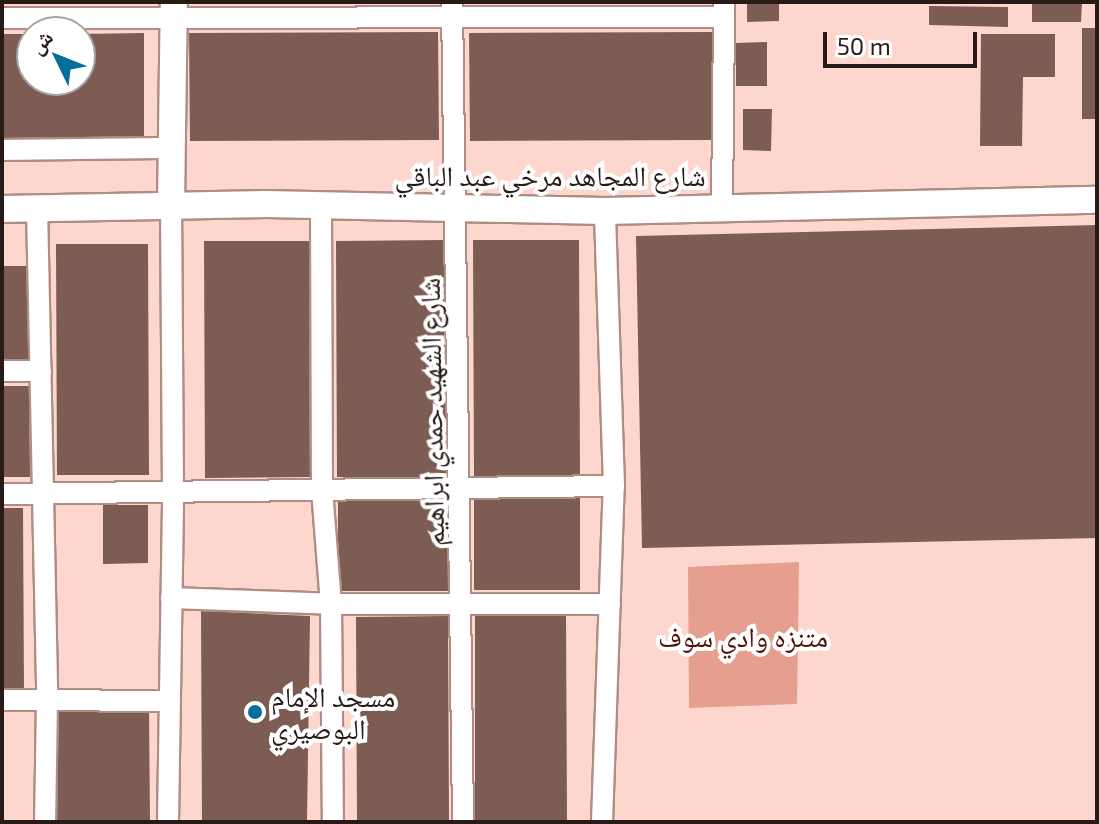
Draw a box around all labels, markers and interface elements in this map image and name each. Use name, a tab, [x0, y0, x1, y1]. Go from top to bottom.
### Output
north arrow	[16, 16, 96, 96]
scale bar	[827, 16, 981, 66]
text: ش	[22, 24, 57, 58]
text: 50 m	[837, 31, 891, 60]
street label: شارع المجاهد مرخي عبد الباقي	[394, 158, 706, 192]
street label: شارع الشهيد حمدي ابراهيم	[412, 277, 450, 547]
park label: متنزه وادي سوف	[658, 619, 828, 653]
place label: مسجد الإمام البوصيري	[271, 679, 395, 745]
marker: مسجد الإمام البوصيري	[246, 703, 264, 721]

